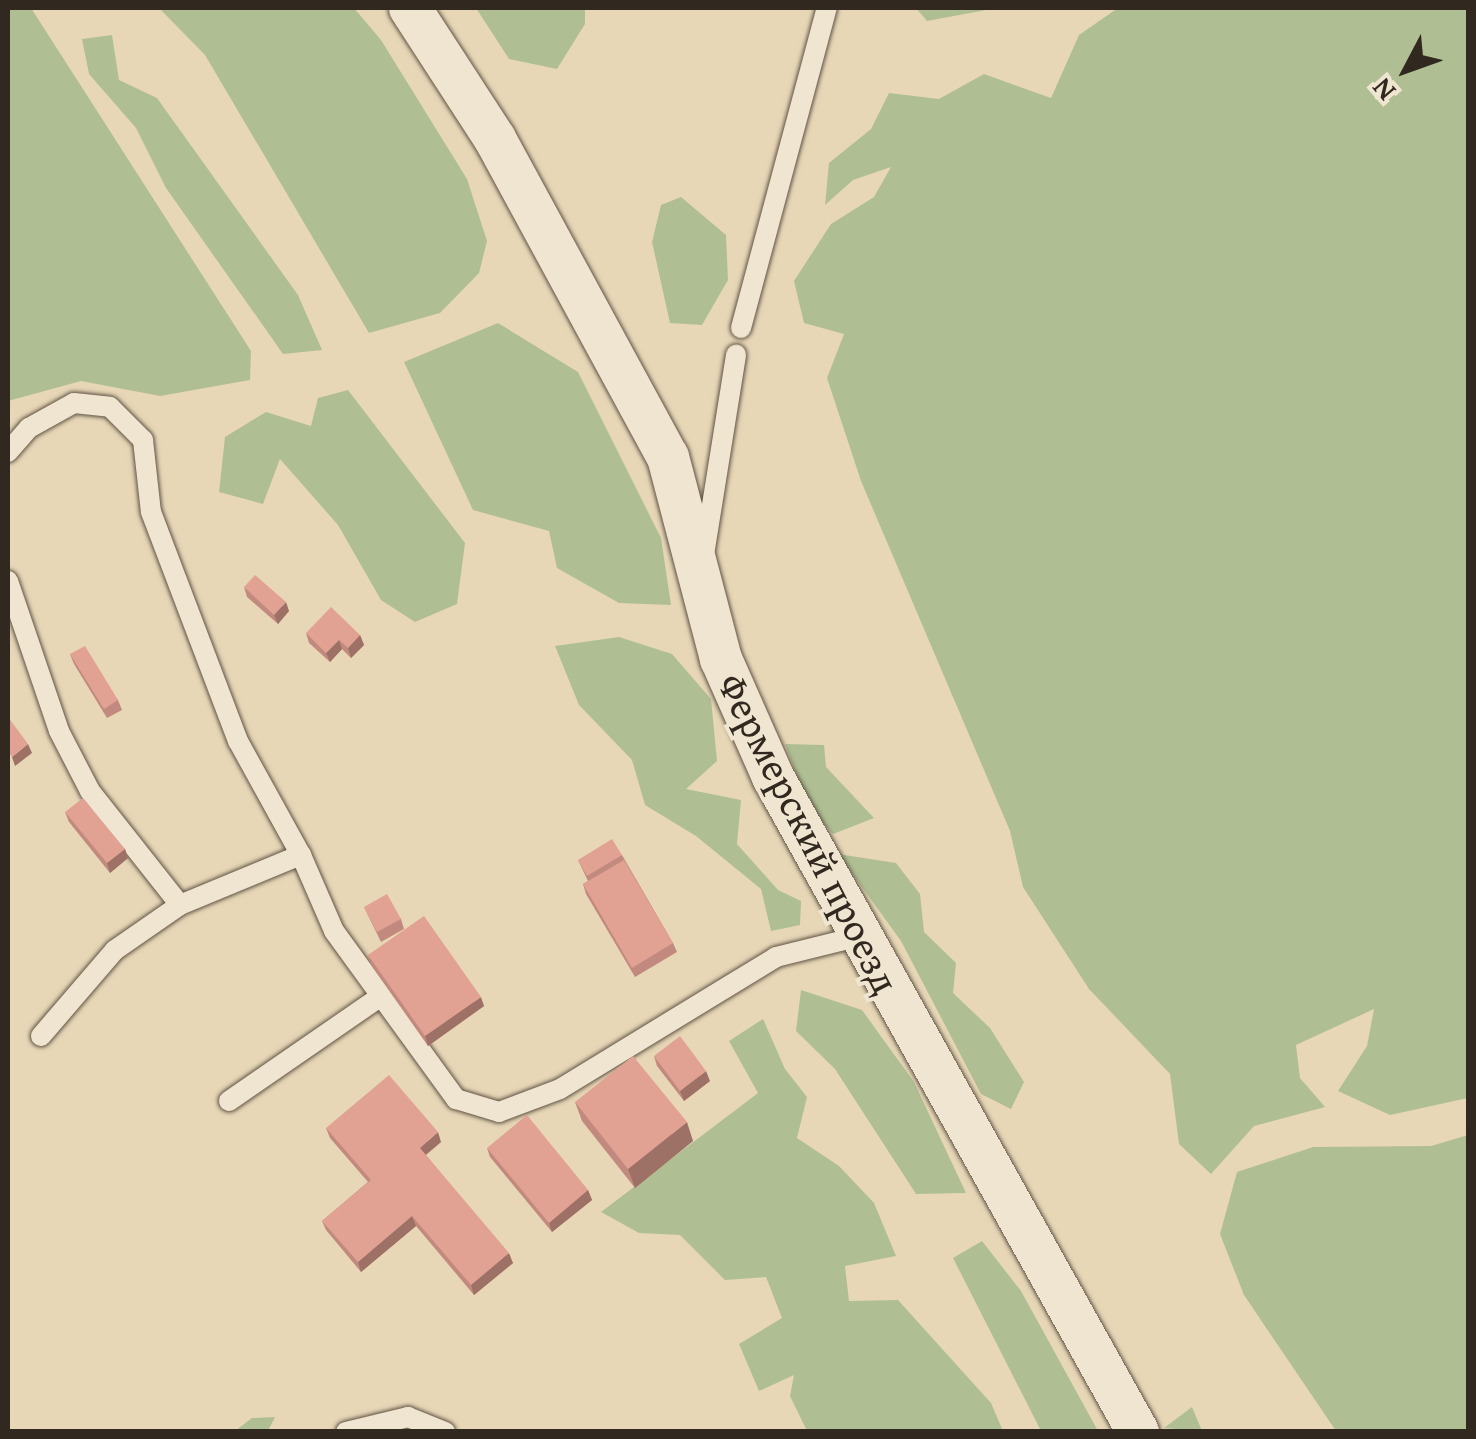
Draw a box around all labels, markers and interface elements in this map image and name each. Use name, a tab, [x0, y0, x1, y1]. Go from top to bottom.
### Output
north arrow	[1356, 20, 1456, 120]
text: N	[1361, 69, 1405, 111]
street label: Фермерский проезд	[708, 665, 910, 1001]

